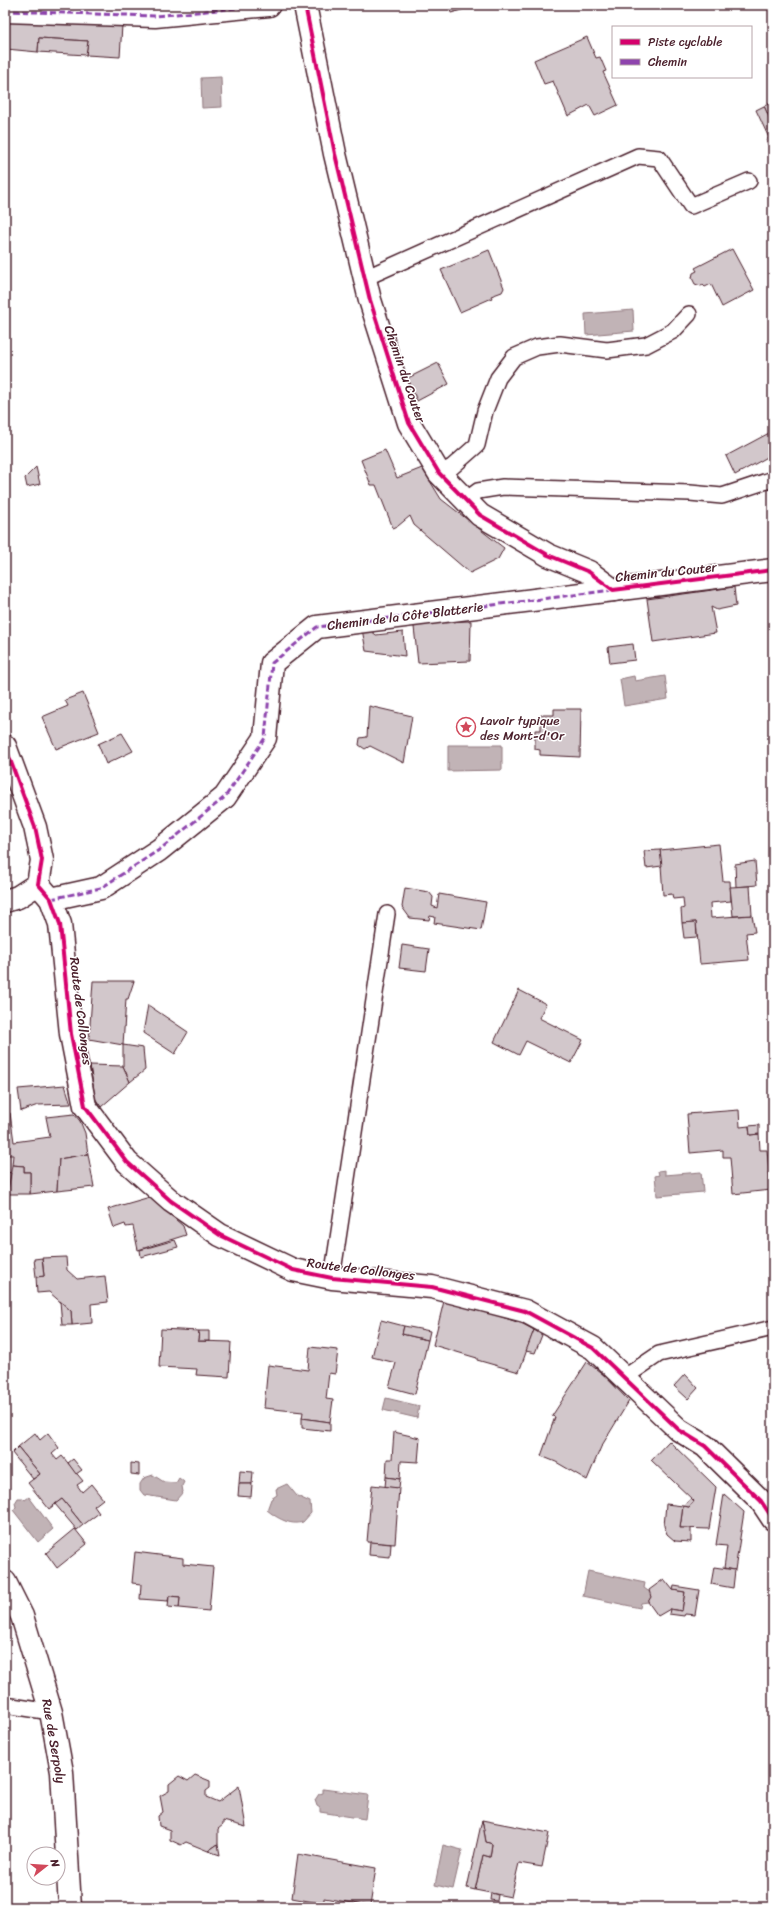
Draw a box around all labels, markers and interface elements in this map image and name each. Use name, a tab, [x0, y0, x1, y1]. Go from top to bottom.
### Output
legend	[612, 26, 752, 78]
text: Piste cyclable	[648, 31, 722, 53]
text: Chemin	[648, 51, 687, 73]
street label: Chemin du Couter	[378, 322, 433, 426]
street label: Chemin du Couter	[614, 555, 718, 589]
street label: Chemin de la Côte Blatterie	[326, 595, 484, 637]
place label: Lavoir typique des Mont-d'Or	[480, 709, 565, 747]
place icon: Lavoir typique des Mont-d'Or	[455, 716, 477, 738]
street label: Route de Collonges	[63, 956, 99, 1067]
street label: Route de Collonges	[306, 1251, 417, 1287]
street label: Rue de Serpoly	[35, 1697, 73, 1785]
north arrow	[26, 1846, 66, 1886]
text: N	[45, 1856, 65, 1870]

